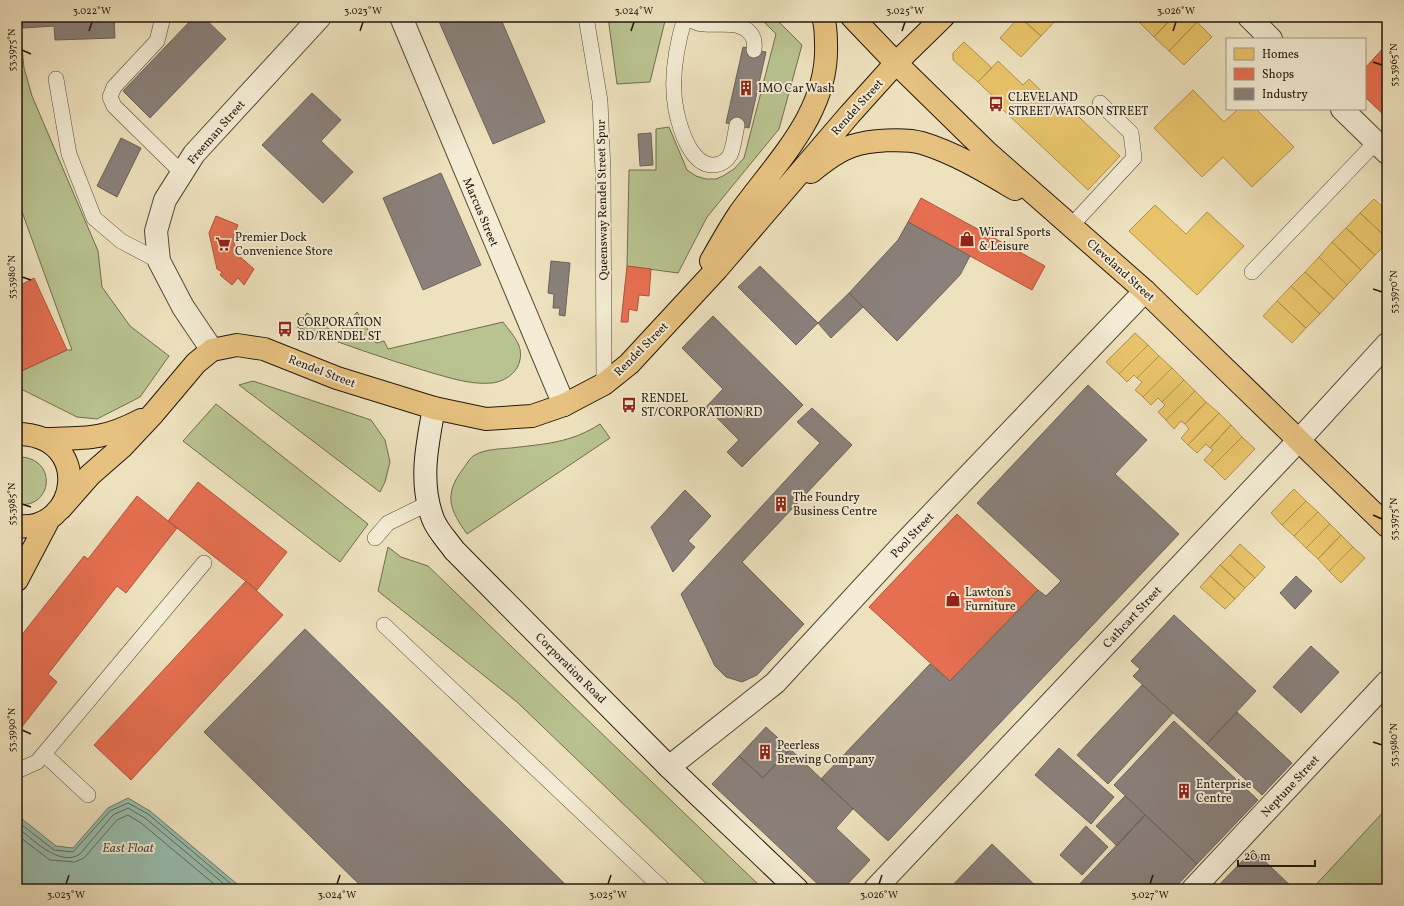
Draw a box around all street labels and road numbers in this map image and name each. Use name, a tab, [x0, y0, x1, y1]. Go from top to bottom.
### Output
street label: Rendel Street	[828, 76, 887, 139]
street label: Freeman Street	[184, 97, 249, 168]
street label: Queensway Rendel Street Spur	[594, 119, 612, 281]
street label: Marcus Street	[458, 176, 502, 249]
street label: Cleveland Street	[1083, 236, 1158, 306]
street label: Rendel Street	[611, 319, 672, 380]
street label: Rendel Street	[286, 352, 358, 392]
street label: Pool Street	[888, 509, 938, 562]
street label: Cathcart Street	[1100, 583, 1166, 652]
street label: Corporation Road	[531, 630, 609, 708]
street label: Neptune Street	[1258, 752, 1324, 821]

